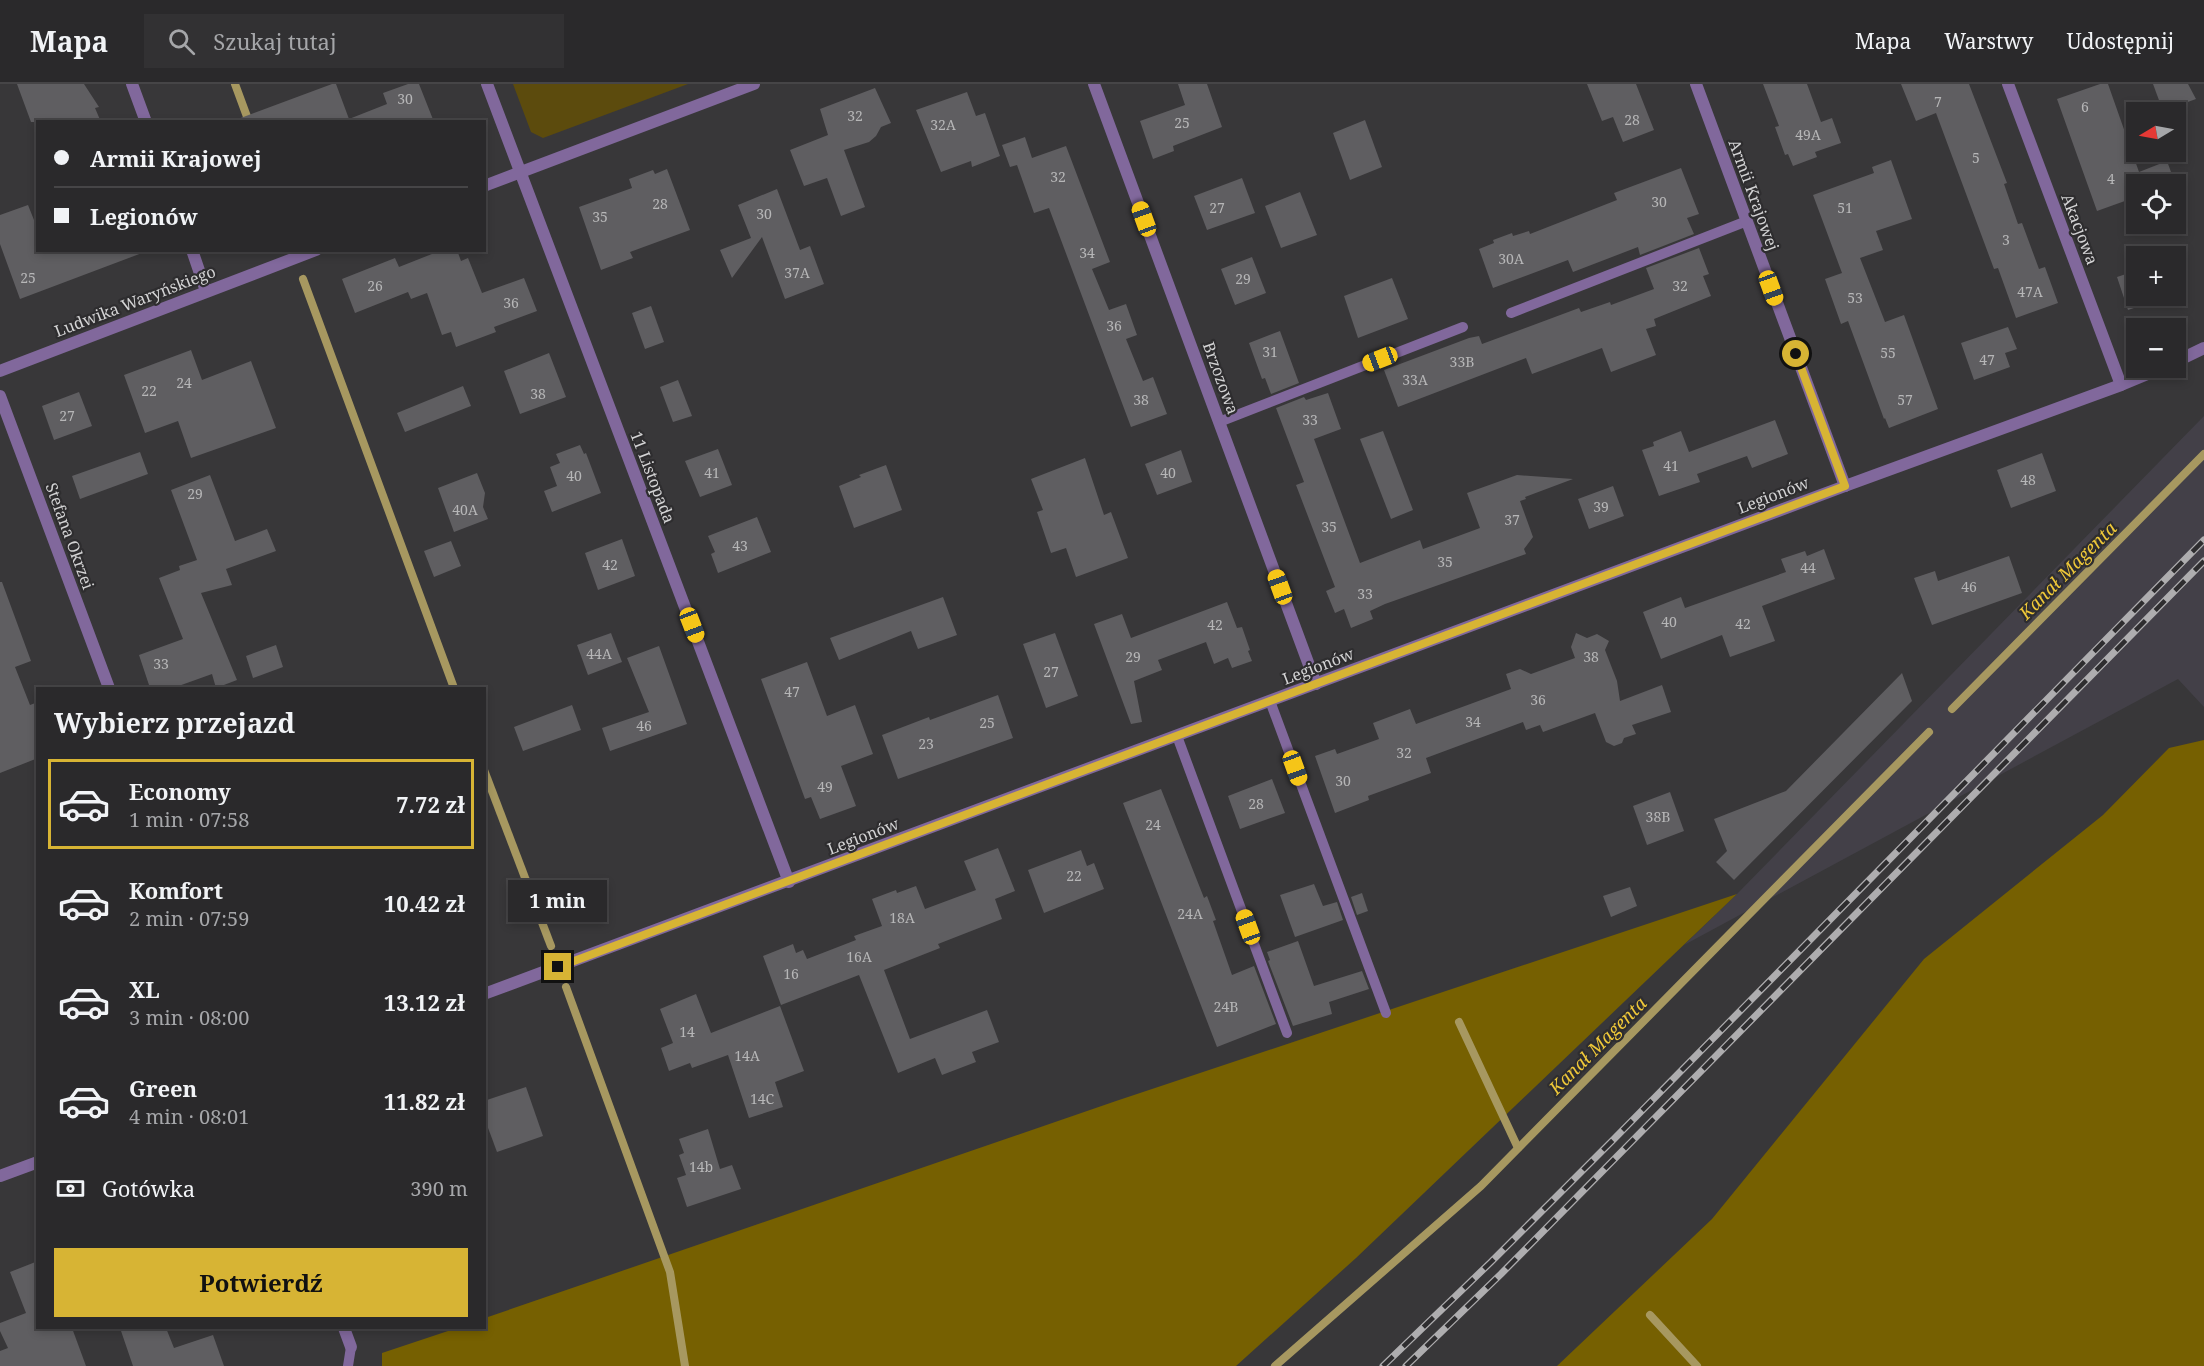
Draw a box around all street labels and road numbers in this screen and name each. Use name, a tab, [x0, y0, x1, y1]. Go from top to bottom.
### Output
street label: Armii Krajowej	[1724, 136, 1784, 254]
street label: Akacjowa	[2056, 190, 2104, 268]
street label: Ludwika Waryńskiego	[51, 260, 219, 342]
street label: Brzozowa	[1198, 339, 1244, 417]
street label: 11 Listopada	[625, 428, 681, 526]
street label: Legionów	[1734, 471, 1812, 519]
street label: Stefana Okrzei	[41, 480, 99, 592]
street label: Legionów	[1279, 642, 1357, 690]
street label: Legionów	[824, 812, 902, 860]

